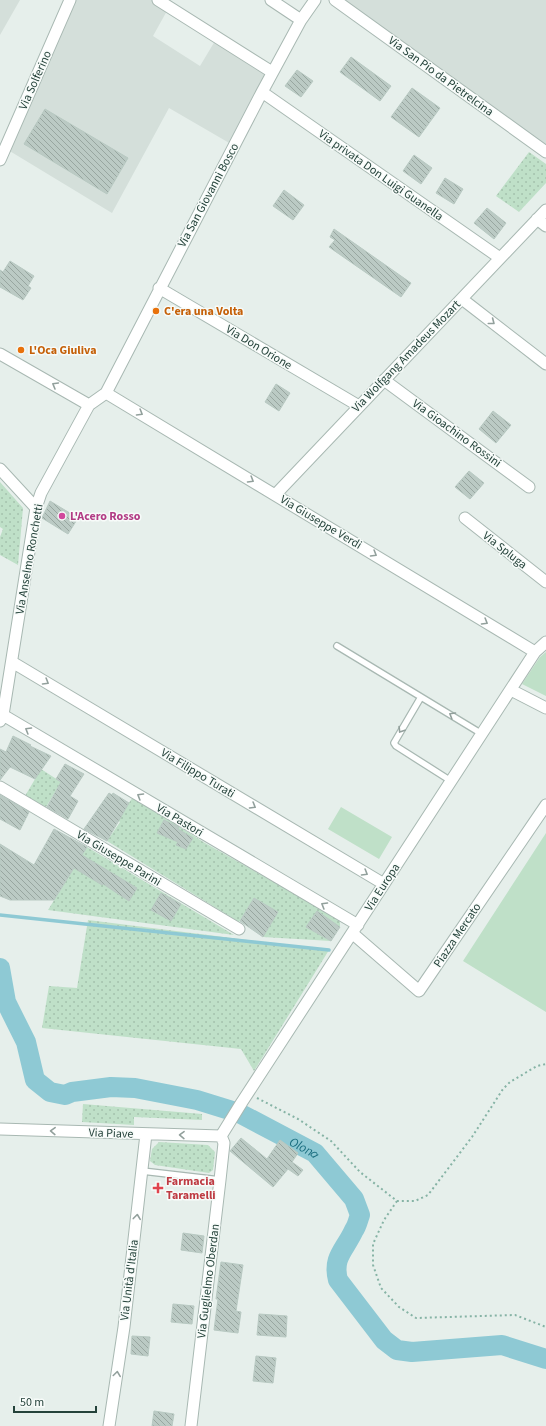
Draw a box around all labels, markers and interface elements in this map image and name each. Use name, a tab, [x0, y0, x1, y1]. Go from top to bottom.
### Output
street label: Via San Pio da Pietrelcina	[385, 32, 497, 120]
street label: Via Solferino	[15, 48, 56, 112]
street label: Via privata Don Luigi Guanella	[315, 126, 447, 225]
street label: Via San Giovanni Bosco	[174, 140, 243, 250]
street label: Via Wolfgang Amadeus Mozart	[348, 296, 465, 416]
place label: C'era una Volta	[164, 303, 243, 320]
marker: C'era una Volta	[151, 306, 161, 316]
one-way arrow	[488, 318, 495, 325]
street label: Via Don Orione	[222, 321, 295, 374]
place label: L'Oca Giuliva	[29, 342, 96, 359]
marker: L'Oca Giuliva	[16, 345, 26, 355]
one-way arrow	[52, 383, 59, 390]
street label: Via Gioachino Rossini	[409, 395, 505, 472]
one-way arrow	[136, 408, 143, 415]
one-way arrow	[247, 475, 254, 482]
street label: Via Giuseppe Verdi	[277, 491, 365, 554]
street label: Via Anselmo Ronchetti	[11, 502, 48, 616]
place label: L'Acero Rosso	[70, 508, 141, 525]
marker: L'Acero Rosso	[57, 511, 67, 521]
street label: Via Spluga	[479, 528, 530, 573]
one-way arrow	[370, 550, 377, 557]
one-way arrow	[481, 618, 488, 625]
one-way arrow	[42, 677, 49, 684]
one-way arrow	[449, 713, 456, 720]
one-way arrow	[398, 726, 405, 733]
one-way arrow	[25, 727, 32, 734]
street label: Via Filippo Turati	[157, 745, 238, 802]
one-way arrow	[137, 793, 144, 800]
street label: Via Pastori	[153, 800, 207, 841]
one-way arrow	[249, 802, 256, 809]
street label: Via Giuseppe Parini	[73, 826, 164, 890]
street label: Via Europa	[361, 860, 404, 914]
one-way arrow	[361, 868, 368, 876]
street label: Piazza Mercato	[430, 900, 485, 971]
one-way arrow	[321, 902, 328, 909]
street label: Via Piave	[88, 1124, 134, 1143]
one-way arrow	[50, 1127, 56, 1135]
one-way arrow	[179, 1131, 185, 1139]
water label: Olona	[286, 1133, 324, 1163]
place label: Farmacia Taramelli	[166, 1173, 216, 1204]
marker: Farmacia Taramelli	[153, 1183, 163, 1193]
one-way arrow	[132, 1214, 141, 1220]
street label: Via Guglielmo Oberdan	[193, 1223, 224, 1339]
street label: Via Unità d'Italia	[116, 1238, 143, 1322]
one-way arrow	[112, 1371, 121, 1377]
scale bar	[14, 1388, 96, 1414]
text: 50 m	[20, 1394, 44, 1411]

